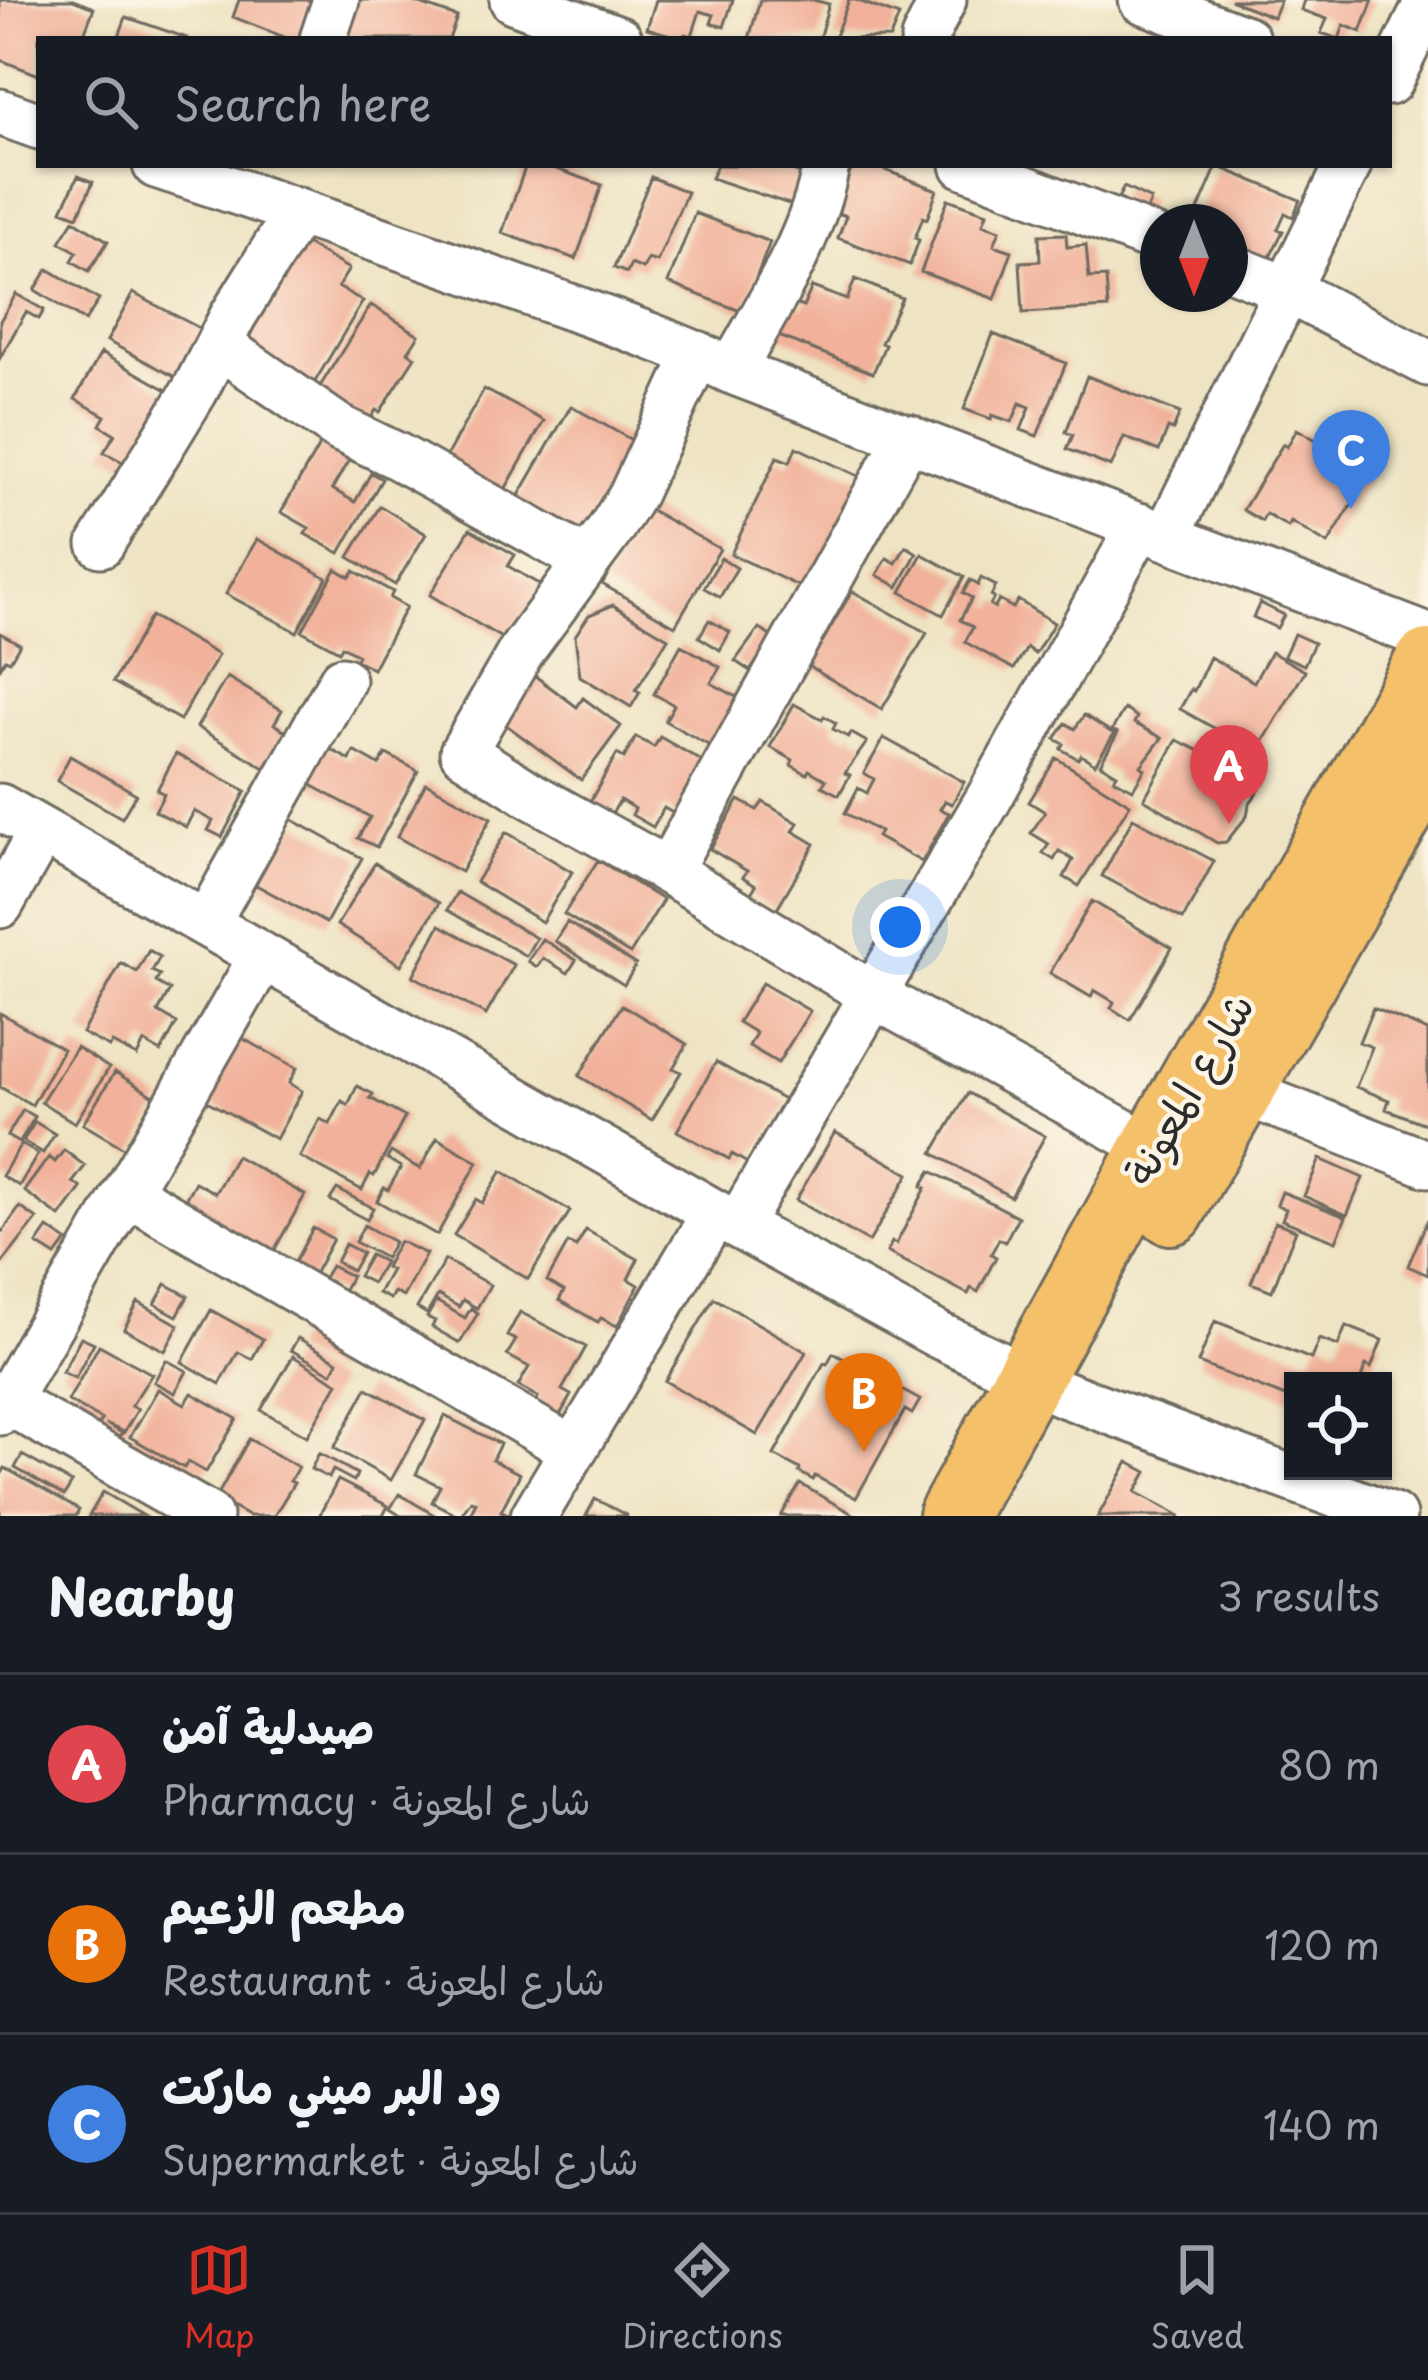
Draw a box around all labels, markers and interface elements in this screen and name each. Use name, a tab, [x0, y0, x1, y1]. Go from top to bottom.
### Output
search box	[36, 36, 1392, 168]
text: Search here	[174, 68, 431, 136]
icon: search	[78, 69, 144, 135]
north arrow	[1140, 204, 1248, 312]
pin: C	[1312, 410, 1390, 509]
pin: A	[1190, 725, 1268, 824]
your location	[870, 897, 930, 957]
street label: شارع المعونة	[1106, 980, 1268, 1196]
pin: B	[825, 1353, 903, 1452]
map controls	[1284, 1372, 1392, 1480]
button: locate	[1284, 1372, 1392, 1480]
text: Nearby	[48, 1556, 235, 1633]
text: 3 results	[1217, 1565, 1380, 1624]
text: صيدلية آمن	[162, 1691, 375, 1759]
text: A	[72, 1734, 102, 1793]
text: 80 m	[1278, 1734, 1380, 1793]
text: Pharmacy · شارع المعونة	[162, 1769, 591, 1828]
text: مطعم الزعيم	[162, 1871, 406, 1939]
text: B	[74, 1914, 100, 1973]
text: 120 m	[1264, 1914, 1380, 1973]
text: Restaurant · شارع المعونة	[162, 1949, 605, 2008]
text: ود البر ميني ماركت	[162, 2051, 501, 2119]
text: C	[72, 2094, 102, 2153]
text: 140 m	[1263, 2094, 1380, 2153]
text: Supermarket · شارع المعونة	[162, 2129, 639, 2188]
tab: Map	[184, 2237, 254, 2359]
tab: Directions	[622, 2237, 783, 2359]
tab: Saved	[1150, 2237, 1244, 2359]

